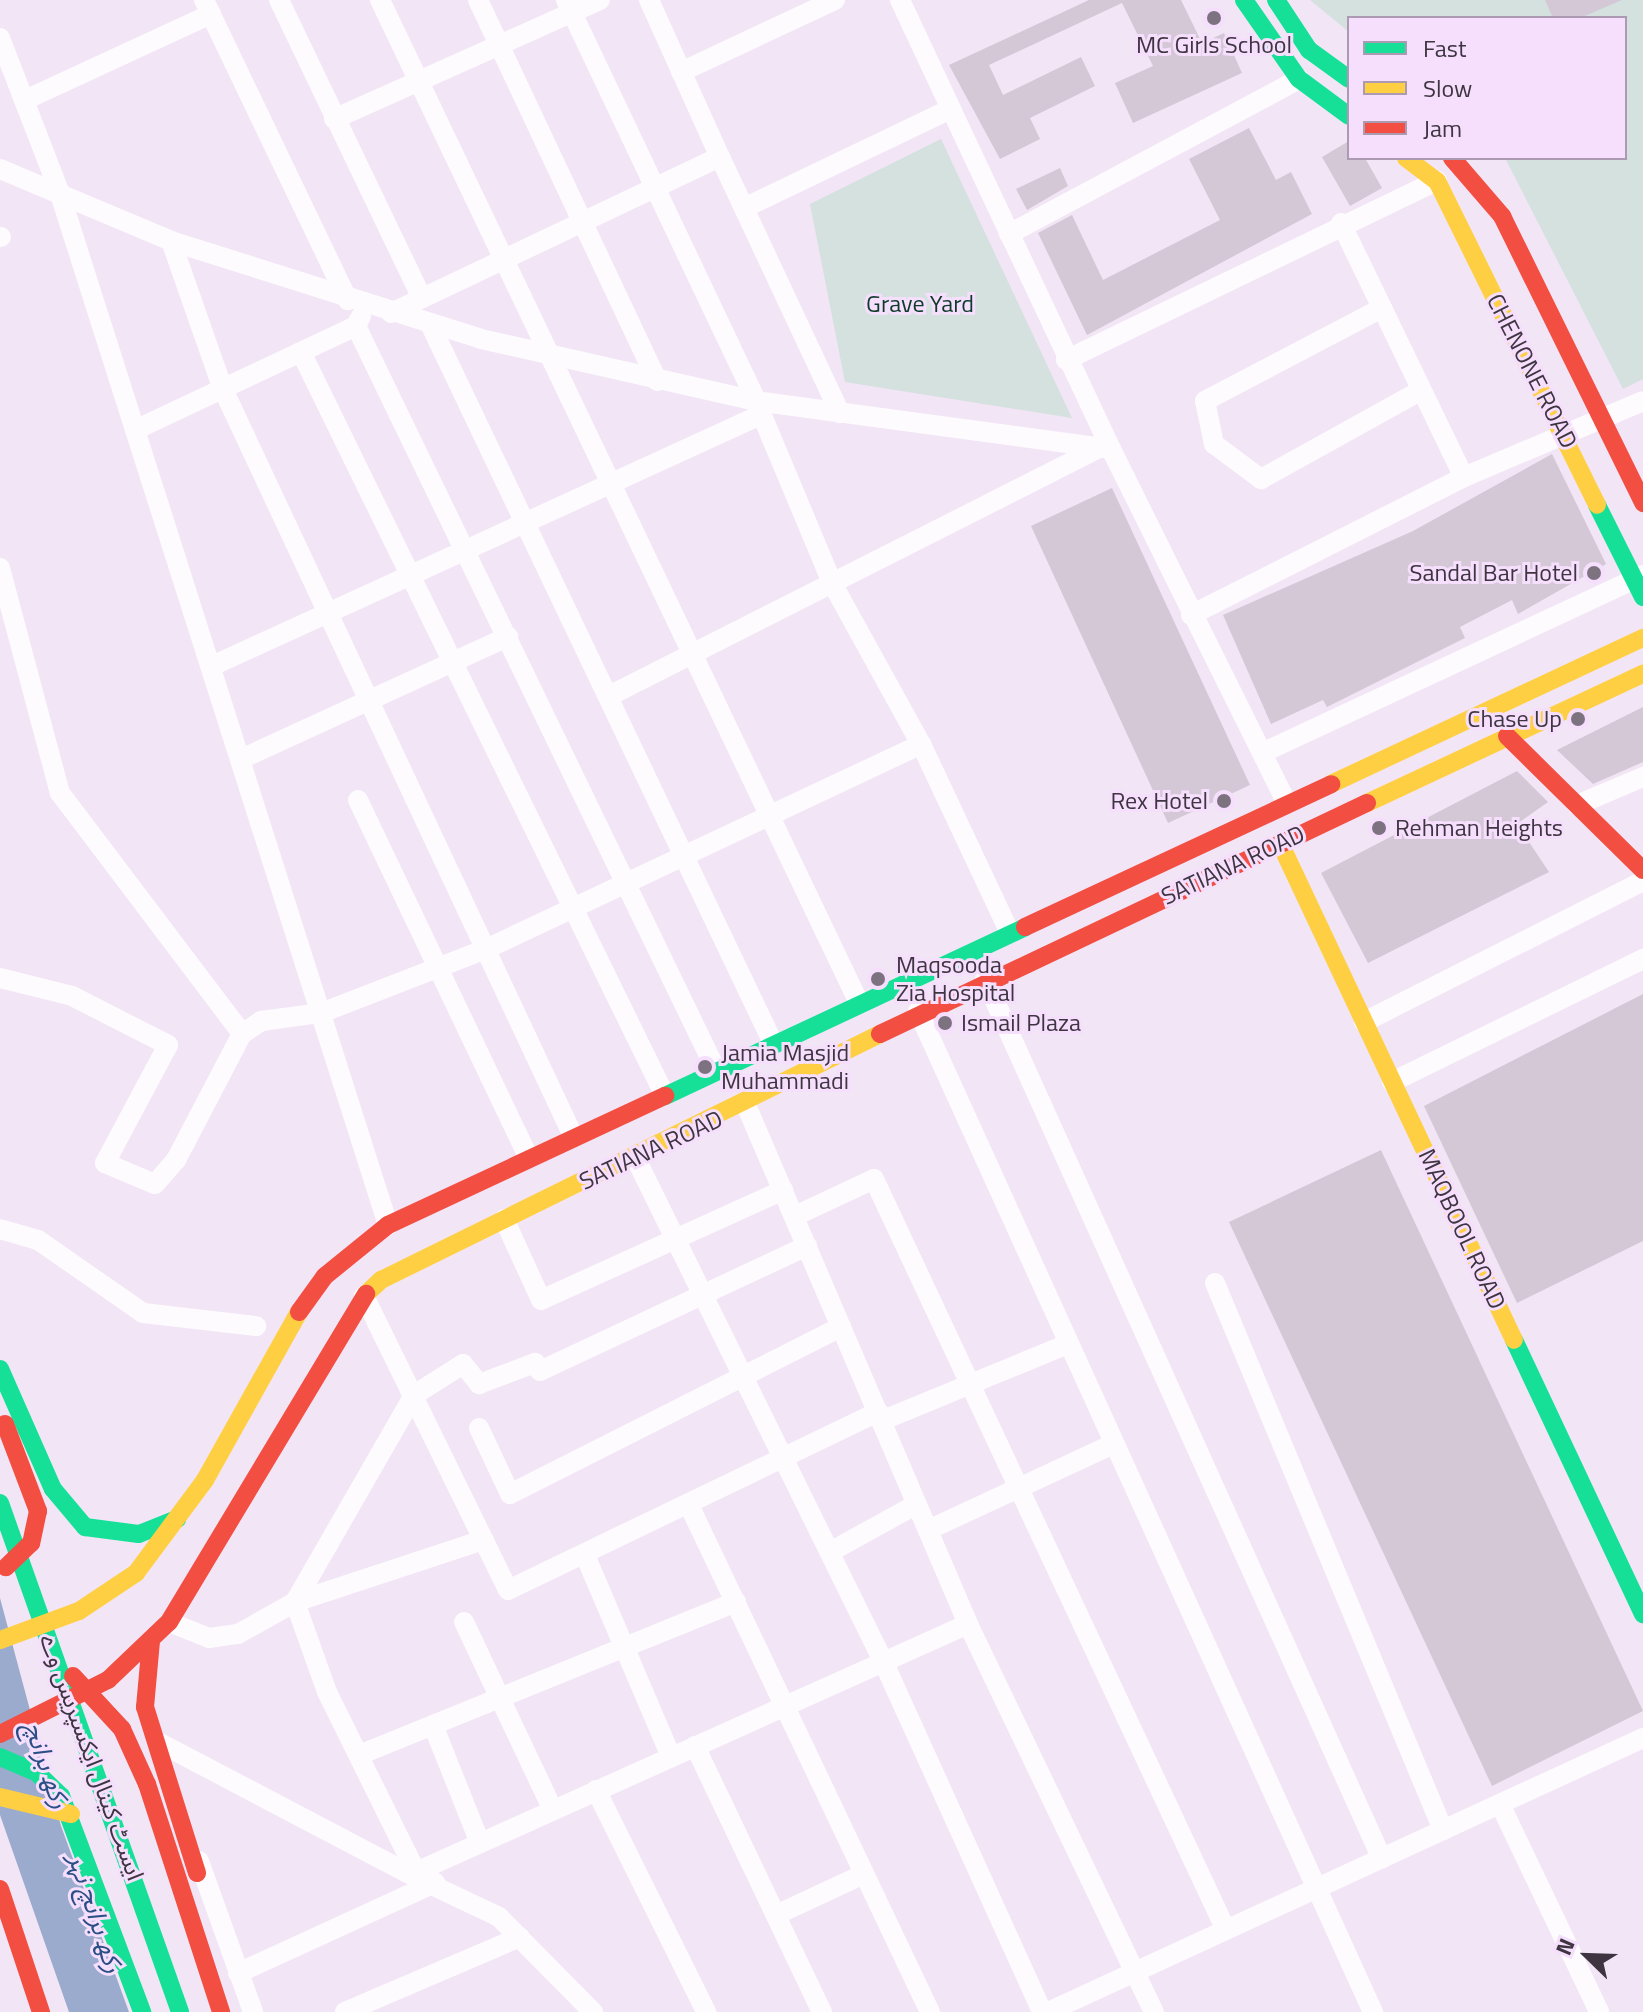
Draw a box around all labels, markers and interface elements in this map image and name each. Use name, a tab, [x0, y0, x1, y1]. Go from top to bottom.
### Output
marker: MC Girls School	[1205, 9, 1223, 27]
legend	[1347, 16, 1627, 160]
text: Fast	[1423, 30, 1466, 66]
place label: MC Girls School	[1136, 31, 1292, 59]
text: Slow	[1423, 70, 1472, 106]
text: Jam	[1423, 110, 1462, 146]
street label: CHENONE ROAD	[1481, 289, 1583, 453]
park label: Grave Yard	[866, 290, 974, 318]
place label: Sandal Bar Hotel	[1409, 559, 1578, 587]
marker: Sandal Bar Hotel	[1585, 564, 1603, 582]
place label: Chase Up	[1467, 705, 1562, 733]
marker: Chase Up	[1569, 710, 1587, 728]
place label: Rex Hotel	[1111, 787, 1208, 815]
marker: Rex Hotel	[1215, 792, 1233, 810]
place label: Rehman Heights	[1395, 814, 1563, 842]
street label: SATIANA ROAD	[1157, 819, 1309, 911]
marker: Rehman Heights	[1370, 819, 1388, 837]
place label: Maqsooda Zia Hospital	[896, 951, 1015, 1007]
marker: Maqsooda Zia Hospital	[867, 968, 889, 990]
place label: Ismail Plaza	[961, 1009, 1081, 1037]
marker: Ismail Plaza	[936, 1014, 954, 1032]
place label: Jamia Masjid Muhammadi	[721, 1039, 849, 1095]
marker: Jamia Masjid Muhammadi	[696, 1058, 714, 1076]
street label: SATIANA ROAD	[575, 1104, 727, 1196]
street label: MAQBOOL ROAD	[1412, 1144, 1512, 1314]
street label: ایسٹ کینال ایکسپریس وے	[34, 1630, 150, 1884]
water label: رکھ برانچ	[18, 1718, 76, 1812]
water label: رکھ برانچ نہر	[62, 1849, 130, 1977]
north arrow	[1547, 1916, 1627, 1996]
text: N	[1546, 1933, 1584, 1960]

